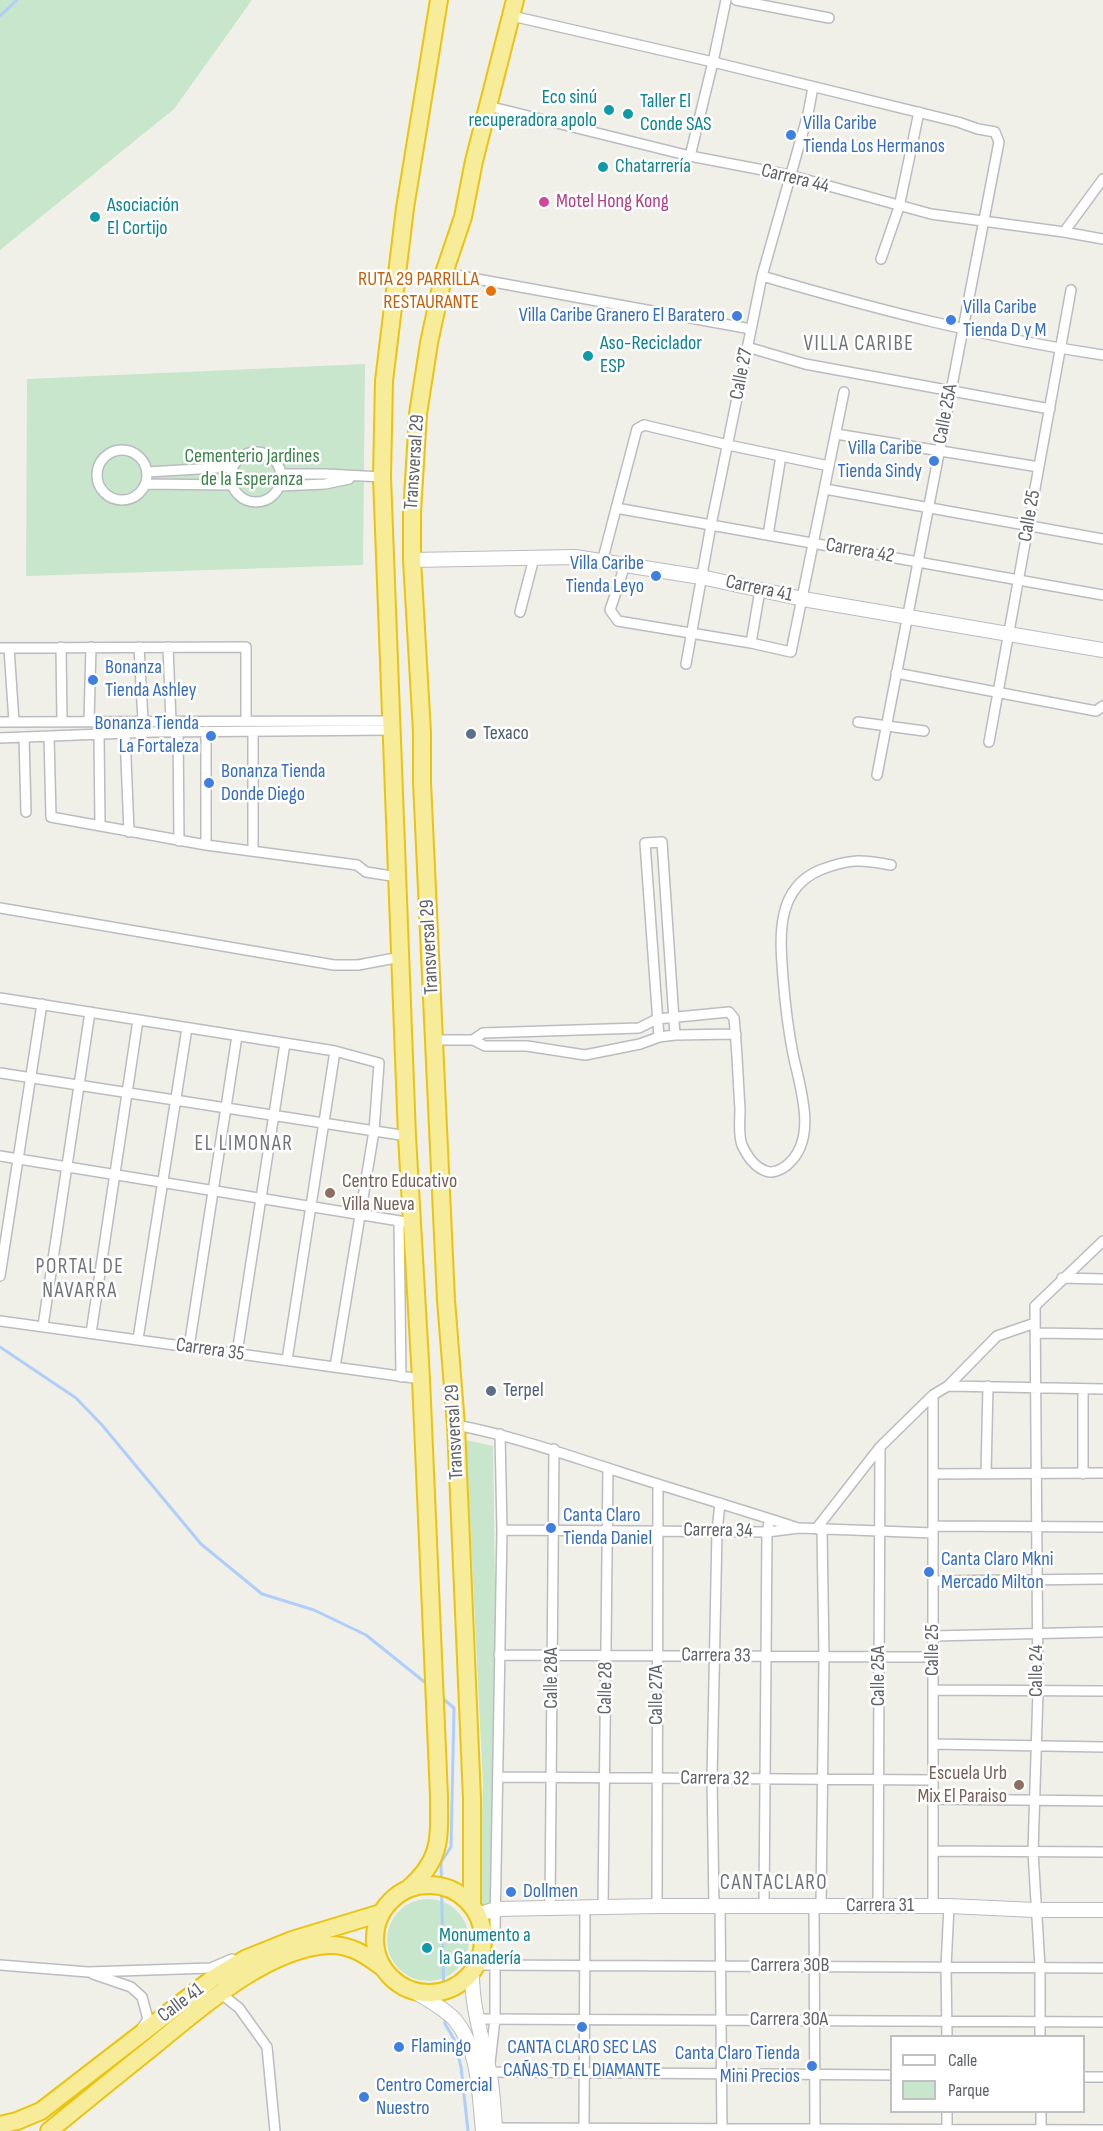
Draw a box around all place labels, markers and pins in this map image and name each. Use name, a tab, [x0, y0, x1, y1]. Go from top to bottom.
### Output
place label: Eco sinú recuperadora apolo	[469, 86, 597, 133]
place label: Taller El Conde SAS	[640, 90, 712, 137]
marker: Eco sinú recuperadora apolo	[602, 103, 616, 117]
marker: Taller El Conde SAS	[621, 107, 635, 121]
place label: Villa Caribe Tienda Los Hermanos	[803, 112, 945, 159]
marker: Villa Caribe Tienda Los Hermanos	[784, 128, 798, 142]
place label: Chatarrería	[615, 155, 691, 179]
marker: Chatarrería	[596, 160, 610, 174]
place label: Motel Hong Kong	[556, 190, 669, 214]
place label: Asociación El Cortijo	[107, 194, 179, 241]
marker: Motel Hong Kong	[537, 195, 551, 209]
marker: Asociación El Cortijo	[88, 210, 102, 224]
place label: RUTA 29 PARRILLA RESTAURANTE	[358, 268, 479, 315]
marker: RUTA 29 PARRILLA RESTAURANTE	[484, 284, 498, 298]
place label: Villa Caribe Tienda D y M	[963, 296, 1046, 343]
place label: Villa Caribe Granero El Baratero	[519, 304, 725, 328]
marker: Villa Caribe Granero El Baratero	[730, 309, 744, 323]
marker: Villa Caribe Tienda D y M	[944, 313, 958, 327]
place label: Aso-Reciclador ESP	[600, 332, 702, 379]
marker: Aso-Reciclador ESP	[581, 349, 595, 363]
place label: Villa Caribe Tienda Sindy	[837, 437, 922, 484]
marker: Villa Caribe Tienda Sindy	[927, 454, 941, 468]
place label: Villa Caribe Tienda Leyo	[565, 552, 644, 599]
marker: Villa Caribe Tienda Leyo	[649, 569, 663, 583]
place label: Bonanza Tienda Ashley	[105, 656, 196, 703]
marker: Bonanza Tienda Ashley	[86, 673, 100, 687]
place label: Bonanza Tienda La Fortaleza	[94, 712, 199, 759]
place label: Texaco	[483, 722, 529, 746]
marker: Texaco	[464, 727, 478, 741]
marker: Bonanza Tienda La Fortaleza	[204, 729, 218, 743]
place label: Bonanza Tienda Donde Diego	[221, 760, 326, 807]
marker: Bonanza Tienda Donde Diego	[202, 776, 216, 790]
place label: Centro Educativo Villa Nueva	[342, 1170, 457, 1217]
marker: Centro Educativo Villa Nueva	[323, 1186, 337, 1200]
place label: Terpel	[503, 1379, 544, 1403]
marker: Terpel	[484, 1384, 498, 1398]
place label: Canta Claro Tienda Daniel	[563, 1504, 652, 1551]
marker: Canta Claro Tienda Daniel	[544, 1521, 558, 1535]
place label: Canta Claro Mkni Mercado Milton	[941, 1548, 1053, 1595]
marker: Canta Claro Mkni Mercado Milton	[922, 1565, 936, 1579]
place label: Escuela Urb Mix El Paraiso	[917, 1762, 1007, 1809]
marker: Escuela Urb Mix El Paraiso	[1012, 1778, 1026, 1792]
place label: Dollmen	[523, 1880, 578, 1904]
marker: Dollmen	[504, 1885, 518, 1899]
place label: Monumento a la Ganadería	[439, 1924, 531, 1971]
marker: Monumento a la Ganadería	[420, 1941, 434, 1955]
marker: CANTA CLARO SEC LAS CAÑAS TD EL DIAMANTE	[575, 2020, 589, 2034]
place label: Flamingo	[411, 2035, 471, 2059]
place label: CANTA CLARO SEC LAS CAÑAS TD EL DIAMANTE	[503, 2036, 661, 2083]
marker: Flamingo	[392, 2040, 406, 2054]
place label: Canta Claro Tienda Mini Precios	[675, 2042, 800, 2089]
marker: Canta Claro Tienda Mini Precios	[805, 2059, 819, 2073]
place label: Centro Comercial Nuestro	[376, 2074, 493, 2121]
marker: Centro Comercial Nuestro	[357, 2090, 371, 2104]

